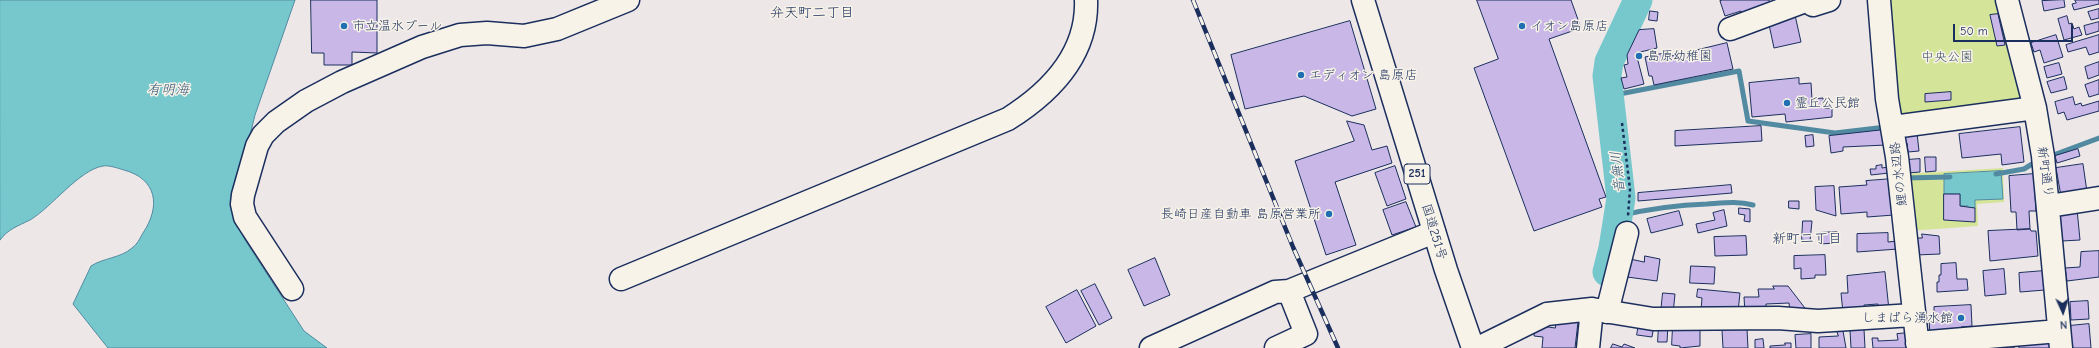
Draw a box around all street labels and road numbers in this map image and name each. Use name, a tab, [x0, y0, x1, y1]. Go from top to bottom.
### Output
street label: 鯉の水辺路	[1887, 141, 1911, 207]
street label: 新町通り	[2034, 145, 2056, 199]
road number: 251	[1404, 164, 1430, 184]
street label: 国道251号	[1418, 202, 1450, 262]

